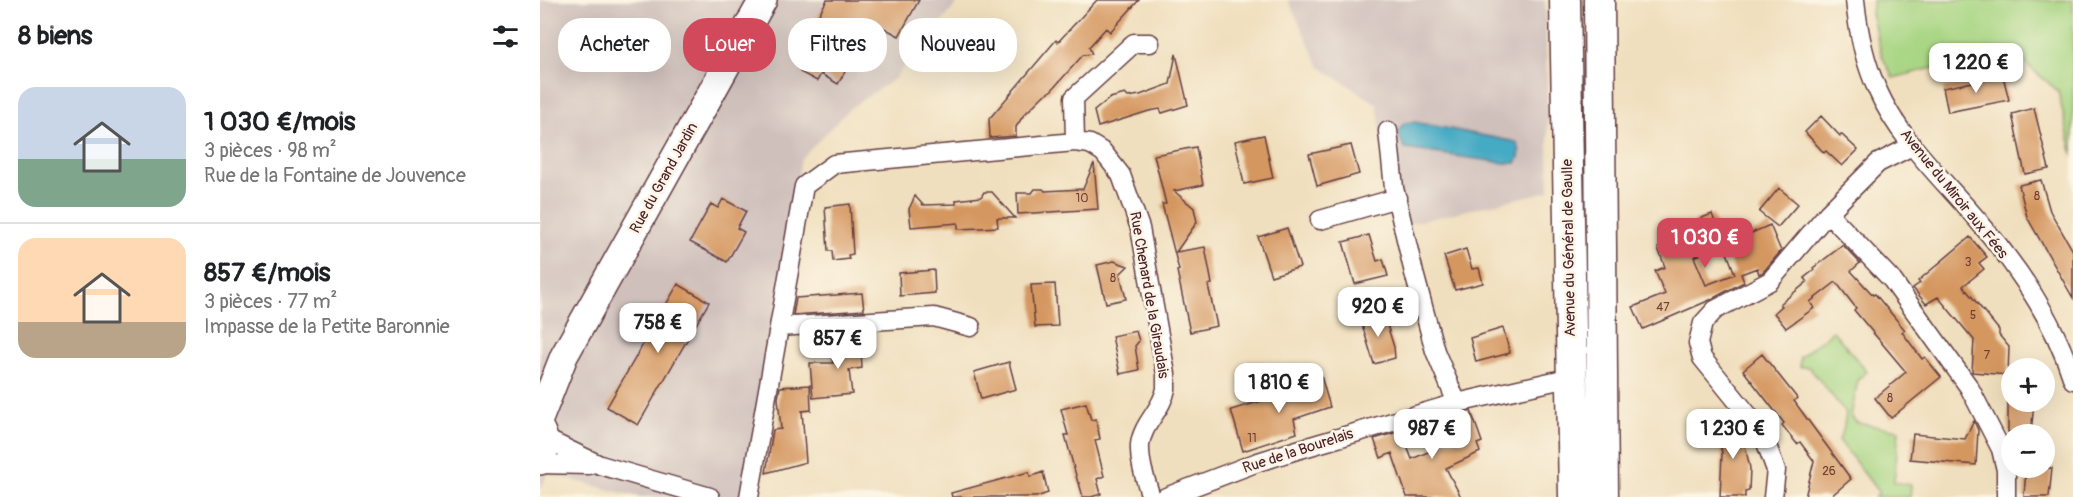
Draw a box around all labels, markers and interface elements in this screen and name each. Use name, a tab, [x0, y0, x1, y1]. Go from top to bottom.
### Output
chip: Acheter	[558, 18, 671, 72]
chip: Louer	[683, 18, 776, 72]
chip: Filtres	[788, 18, 887, 72]
chip: Nouveau	[899, 18, 1017, 72]
text: 8 biens	[18, 20, 92, 52]
icon: filters	[489, 20, 522, 53]
pin: 1 220 €	[1921, 43, 2031, 94]
text: 1 220 €	[1943, 50, 2009, 75]
text: 1 030 €/mois	[204, 106, 355, 138]
icon: home	[66, 111, 138, 183]
street label: Rue du Grand Jardin	[626, 119, 702, 237]
street label: Avenue du Miroir aux Fées	[1896, 125, 2012, 263]
text: 3 pièces · 98 m²	[204, 138, 337, 163]
street label: Avenue du Général de Gaulle	[1558, 158, 1580, 337]
text: Rue de la Fontaine de Jouvence	[204, 163, 466, 188]
house number: 8	[2034, 189, 2040, 204]
house number: 10	[1076, 191, 1088, 206]
street label: Rue Chenard de la Giraudais	[1125, 210, 1173, 380]
pin: 1 030 €	[1650, 218, 1760, 269]
text: 1 030 €	[1671, 225, 1739, 250]
house number: 3	[1965, 255, 1972, 270]
text: 857 €/mois	[204, 257, 330, 289]
icon: home	[66, 262, 138, 334]
house number: 8	[1110, 271, 1116, 286]
pin: 920 €	[1336, 287, 1420, 338]
text: 3 pièces · 77 m²	[204, 289, 337, 314]
text: 920 €	[1352, 294, 1404, 319]
house number: 47	[1656, 300, 1670, 315]
pin: 758 €	[616, 303, 700, 354]
house number: 5	[1970, 308, 1976, 323]
text: 758 €	[633, 310, 683, 335]
text: Impasse de la Petite Baronnie	[204, 314, 450, 339]
pin: 857 €	[796, 319, 880, 370]
text: 857 €	[813, 326, 863, 351]
house number: 7	[1984, 348, 1991, 363]
map controls	[2001, 358, 2055, 478]
button: +	[2001, 358, 2055, 412]
pin: 1 810 €	[1224, 363, 1334, 414]
text: 1 810 €	[1248, 370, 1310, 395]
house number: 8	[1887, 391, 1893, 406]
pin: 987 €	[1390, 409, 1474, 460]
pin: 1 230 €	[1678, 409, 1788, 460]
text: 987 €	[1408, 416, 1456, 441]
text: 1 230 €	[1700, 416, 1766, 441]
street label: Rue de la Bourelais	[1240, 424, 1356, 478]
button: −	[2001, 424, 2055, 478]
house number: 11	[1247, 431, 1257, 446]
house number: 26	[1822, 464, 1836, 479]

